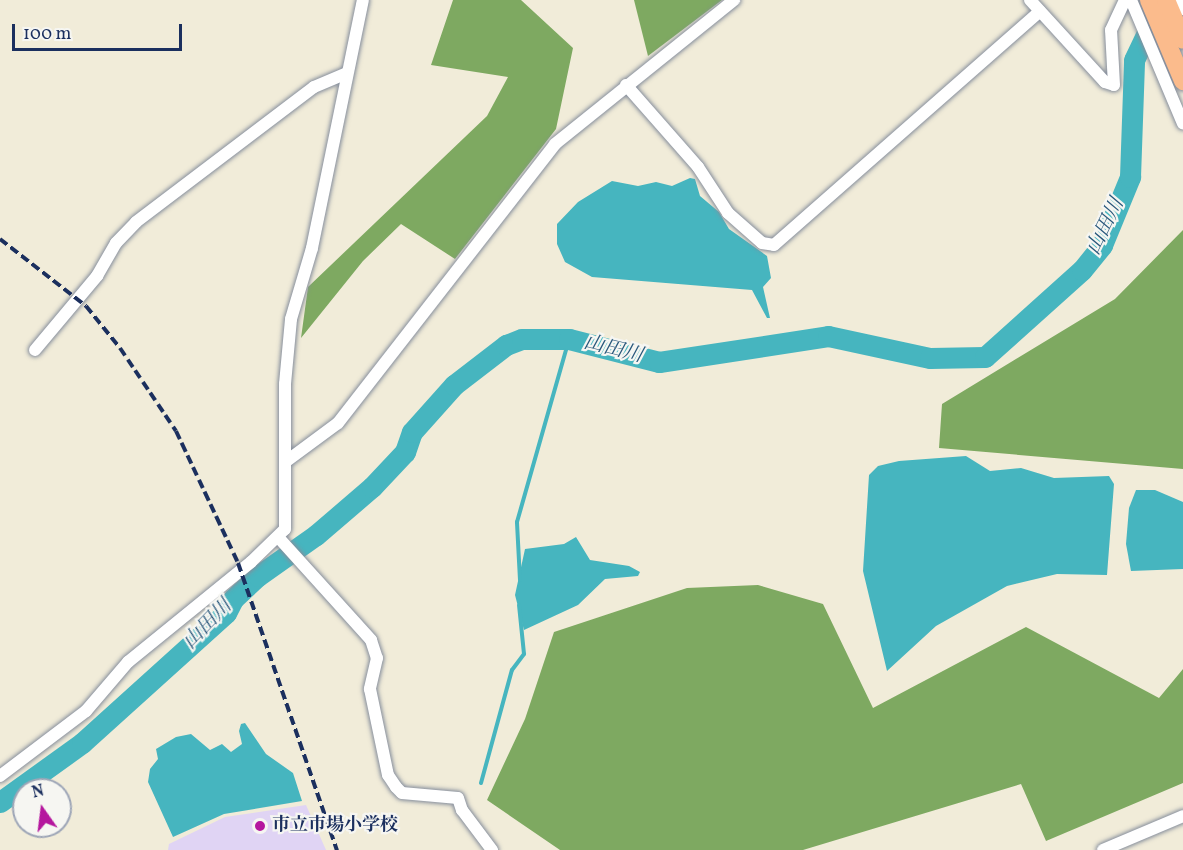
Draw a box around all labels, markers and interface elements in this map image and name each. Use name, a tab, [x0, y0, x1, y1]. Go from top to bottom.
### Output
scale bar	[15, 12, 184, 50]
text: 100 m	[23, 22, 72, 47]
water label: 山田川	[1082, 195, 1130, 259]
water label: 山田川	[581, 331, 645, 369]
water label: 山田川	[179, 595, 237, 655]
north arrow	[12, 778, 72, 838]
text: N	[30, 780, 46, 805]
place label: 市立市場小学校	[272, 815, 398, 837]
marker: 市立市場小学校	[253, 819, 267, 833]

